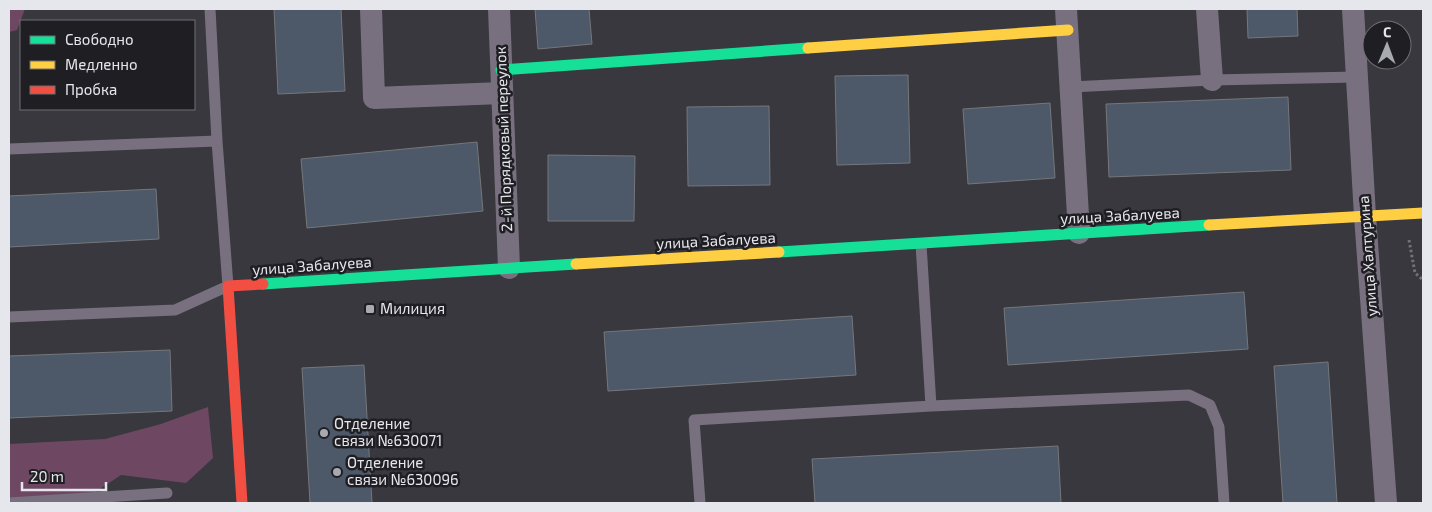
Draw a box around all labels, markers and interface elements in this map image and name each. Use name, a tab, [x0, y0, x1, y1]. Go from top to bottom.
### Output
legend	[20, 20, 195, 110]
north arrow	[1362, 20, 1412, 70]
text: С	[1383, 23, 1392, 40]
text: Свободно	[65, 30, 134, 48]
street label: 2-й Порядковый переулок	[491, 46, 516, 232]
text: Медленно	[65, 55, 138, 73]
text: Пробка	[65, 80, 117, 98]
street label: улица Халтурина	[1354, 195, 1381, 317]
street label: улица Забалуева	[1060, 203, 1180, 228]
street label: улица Забалуева	[656, 228, 776, 253]
street label: улица Забалуева	[252, 252, 372, 279]
place label: Милиция	[380, 299, 445, 317]
marker: Милиция	[364, 303, 376, 315]
place label: Отделение связи №630071	[334, 414, 442, 449]
marker: Отделение связи №630071	[318, 427, 330, 439]
place label: Отделение связи №630096	[347, 453, 459, 488]
scale bar	[22, 460, 106, 492]
marker: Отделение связи №630096	[331, 466, 343, 478]
text: 20 m	[30, 467, 64, 485]

